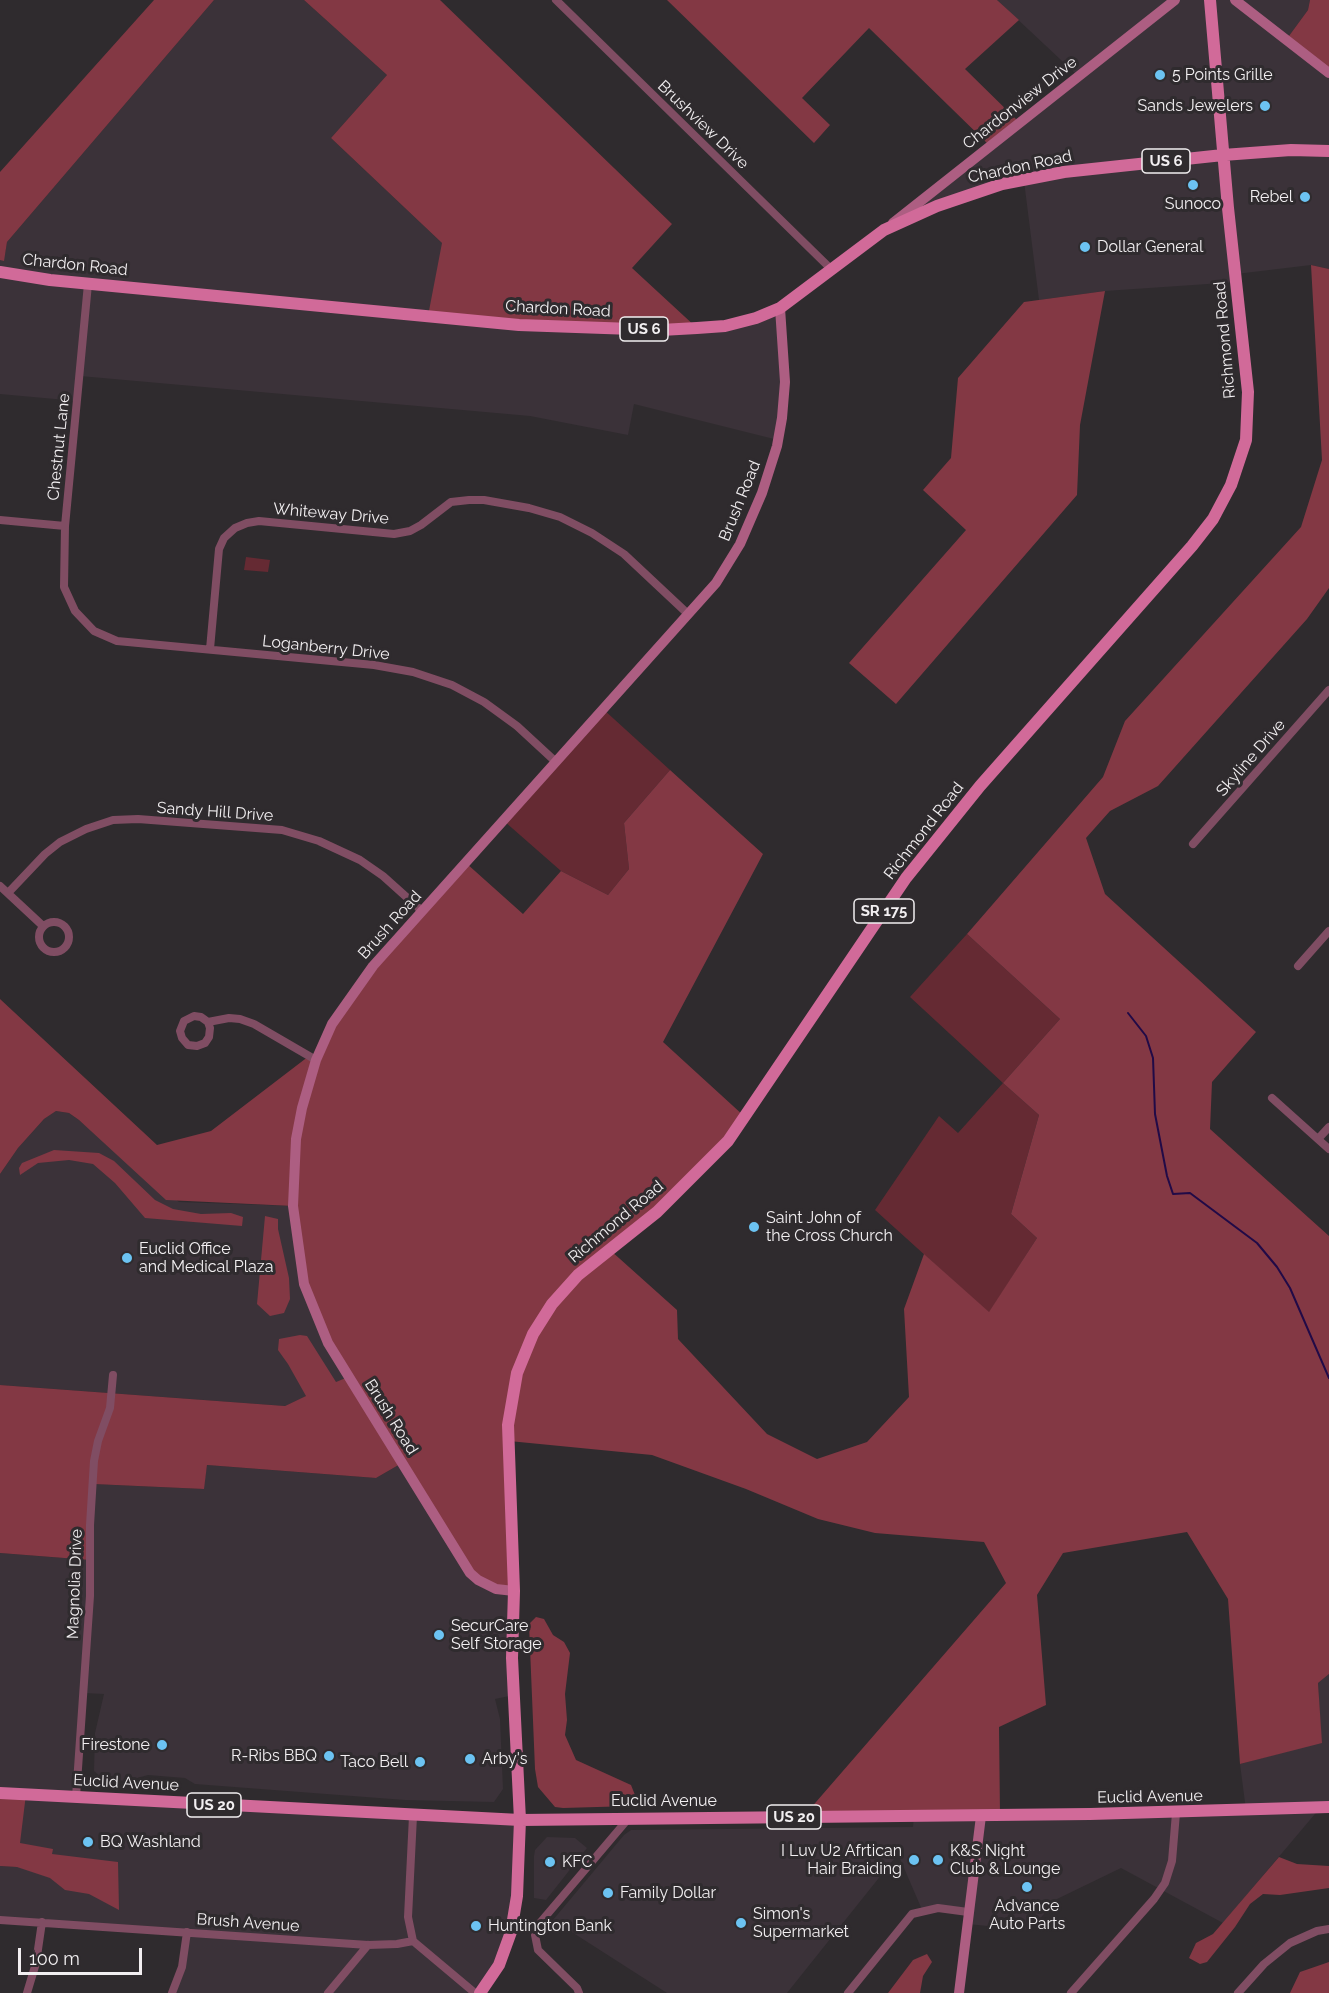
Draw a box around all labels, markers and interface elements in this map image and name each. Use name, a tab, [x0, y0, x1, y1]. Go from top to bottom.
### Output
street label: Chardonview Drive	[959, 52, 1081, 154]
place label: 5 Points Grille	[1172, 65, 1273, 85]
marker: 5 Points Grille	[1153, 68, 1167, 82]
street label: Brushview Drive	[653, 77, 753, 173]
place label: Sands Jewelers	[1138, 96, 1253, 116]
marker: Sands Jewelers	[1258, 99, 1272, 113]
street label: Chardon Road	[966, 147, 1074, 187]
road number: US 6	[1142, 149, 1190, 173]
marker: Sunoco	[1186, 178, 1200, 192]
place label: Rebel	[1250, 187, 1293, 207]
marker: Rebel	[1298, 190, 1312, 204]
place label: Sunoco	[1165, 194, 1221, 214]
place label: Dollar General	[1097, 237, 1203, 257]
marker: Dollar General	[1078, 240, 1092, 254]
street label: Chardon Road	[21, 250, 129, 280]
street label: Richmond Road	[1210, 280, 1240, 400]
street label: Chardon Road	[505, 297, 611, 321]
road number: US 6	[620, 317, 668, 341]
street label: Chestnut Lane	[44, 392, 74, 502]
street label: Brush Road	[715, 458, 765, 544]
street label: Whiteway Drive	[272, 499, 390, 529]
street label: Loganberry Drive	[261, 632, 391, 664]
street label: Skyline Drive	[1212, 716, 1290, 800]
street label: Richmond Road	[880, 779, 968, 883]
street label: Sandy Hill Drive	[156, 798, 274, 826]
street label: Brush Road	[354, 887, 426, 963]
road number: SR 175	[854, 899, 914, 923]
street label: Richmond Road	[565, 1177, 667, 1267]
place label: Saint John of the Cross Church	[766, 1208, 893, 1246]
marker: Saint John of the Cross Church	[747, 1220, 761, 1234]
place label: Euclid Office and Medical Plaza	[139, 1239, 273, 1277]
marker: Euclid Office and Medical Plaza	[120, 1251, 134, 1265]
street label: Brush Road	[360, 1376, 422, 1458]
street label: Magnolia Drive	[63, 1529, 87, 1639]
place label: SecurCare Self Storage	[451, 1616, 542, 1654]
marker: SecurCare Self Storage	[432, 1628, 446, 1642]
place label: Firestone	[81, 1735, 150, 1755]
marker: Firestone	[155, 1738, 169, 1752]
place label: R-Ribs BBQ	[231, 1746, 317, 1766]
marker: R-Ribs BBQ	[322, 1749, 336, 1763]
place label: Arby's	[482, 1749, 527, 1769]
place label: Taco Bell	[340, 1752, 408, 1772]
marker: Arby's	[463, 1752, 477, 1766]
marker: Taco Bell	[413, 1755, 427, 1769]
street label: Euclid Avenue	[73, 1771, 179, 1795]
street label: Euclid Avenue	[1097, 1786, 1203, 1808]
street label: Euclid Avenue	[611, 1791, 717, 1811]
road number: US 20	[187, 1793, 241, 1817]
road number: US 20	[767, 1805, 821, 1829]
place label: BQ Washland	[100, 1832, 201, 1852]
marker: BQ Washland	[81, 1835, 95, 1849]
place label: I Luv U2 Afrtican Hair Braiding	[781, 1841, 902, 1879]
place label: K&S Night Club & Lounge	[950, 1841, 1060, 1879]
place label: KFC	[562, 1852, 592, 1872]
marker: I Luv U2 Afrtican Hair Braiding	[907, 1853, 921, 1867]
marker: K&S Night Club & Lounge	[931, 1853, 945, 1867]
marker: KFC	[543, 1855, 557, 1869]
marker: Advance Auto Parts	[1020, 1880, 1034, 1894]
place label: Family Dollar	[620, 1883, 716, 1903]
marker: Family Dollar	[601, 1886, 615, 1900]
place label: Advance Auto Parts	[989, 1896, 1065, 1934]
place label: Simon's Supermarket	[753, 1904, 849, 1942]
street label: Brush Avenue	[196, 1910, 300, 1936]
place label: Huntington Bank	[488, 1916, 612, 1936]
marker: Simon's Supermarket	[734, 1916, 748, 1930]
marker: Huntington Bank	[469, 1919, 483, 1933]
scale bar	[21, 1936, 146, 1974]
text: 100 m	[29, 1948, 80, 1969]

